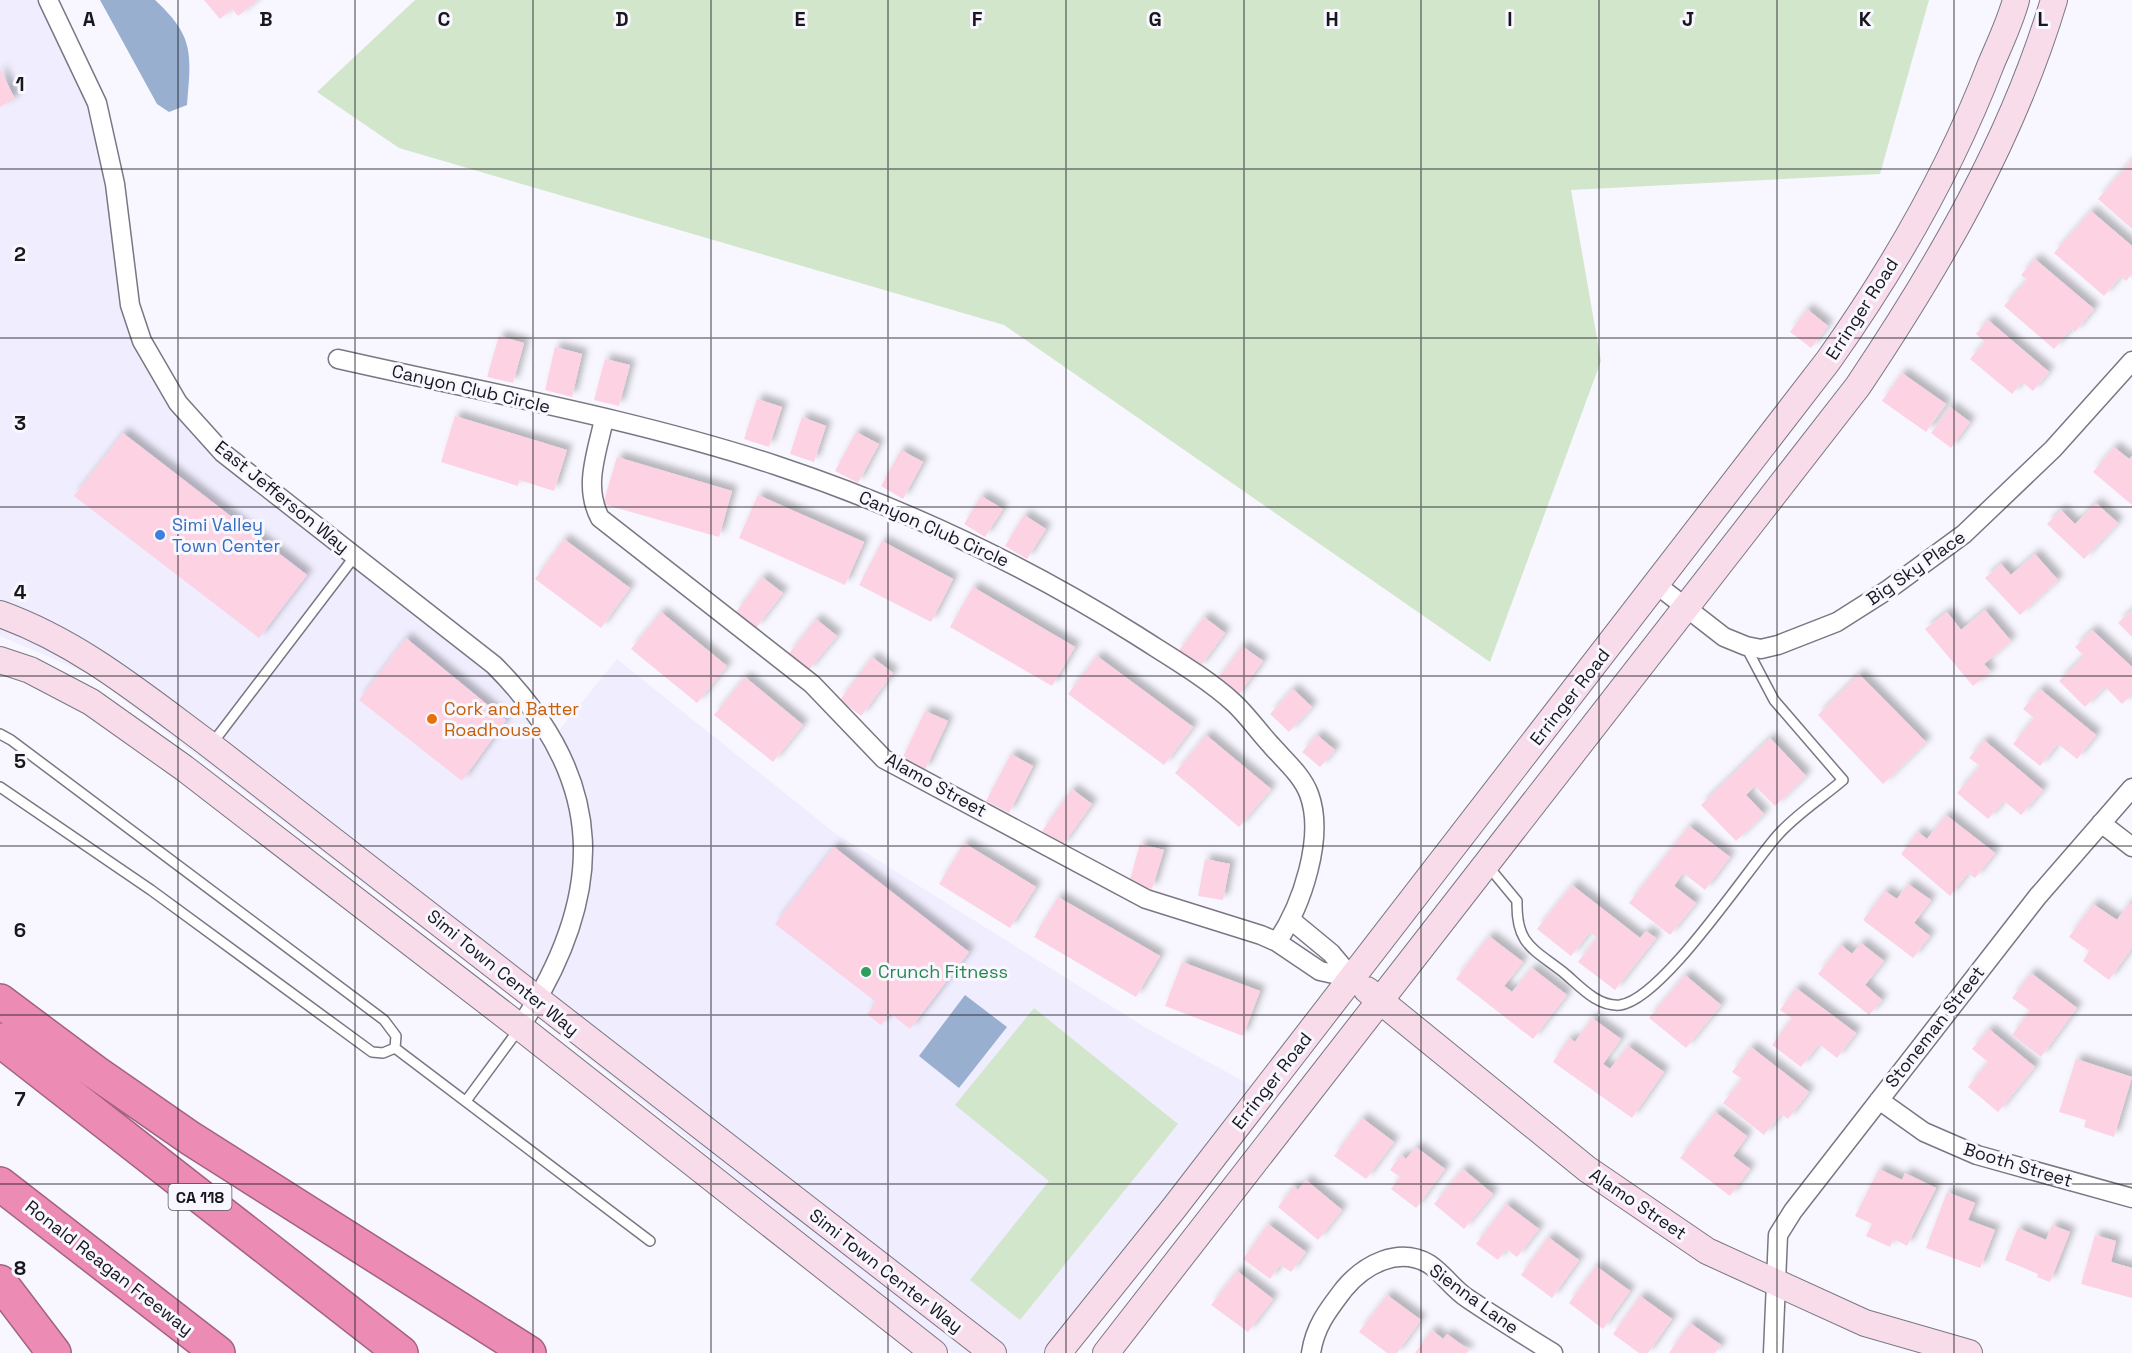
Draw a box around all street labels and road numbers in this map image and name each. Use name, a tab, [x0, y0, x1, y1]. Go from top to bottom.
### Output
street label: Erringer Road	[1820, 253, 1903, 364]
street label: Canyon Club Circle	[390, 359, 553, 418]
street label: East Jefferson Way	[210, 435, 354, 558]
street label: Canyon Club Circle	[856, 485, 1013, 572]
street label: Big Sky Place	[1862, 525, 1970, 610]
street label: Erringer Road	[1525, 644, 1615, 750]
street label: Alamo Street	[882, 747, 991, 822]
street label: Simi Town Center Way	[423, 904, 584, 1041]
street label: Stoneman Street	[1880, 961, 1989, 1092]
street label: Erringer Road	[1227, 1028, 1317, 1134]
street label: Booth Street	[1961, 1137, 2075, 1192]
street label: Alamo Street	[1585, 1163, 1691, 1245]
road number: CA 118	[168, 1184, 232, 1210]
street label: Ronald Reagan Freeway	[21, 1195, 198, 1340]
street label: Simi Town Center Way	[805, 1203, 968, 1338]
street label: Sienna Lane	[1425, 1258, 1524, 1339]

